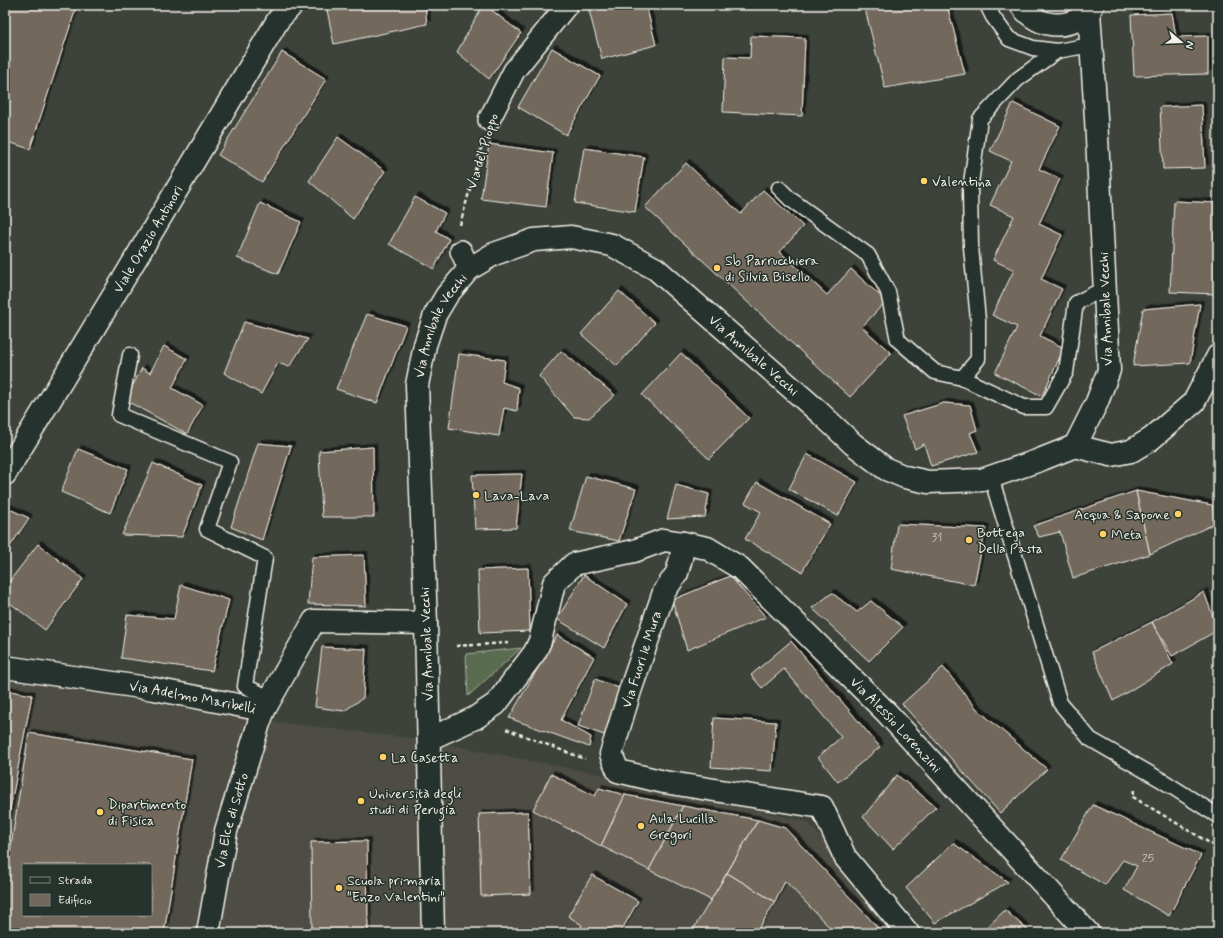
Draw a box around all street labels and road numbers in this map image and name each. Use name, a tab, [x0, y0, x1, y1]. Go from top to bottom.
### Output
street label: Via del Pioppo	[463, 111, 503, 191]
street label: Viale Orazio Antinori	[109, 182, 187, 297]
street label: Via Annibale Vecchi	[1095, 252, 1117, 366]
street label: Via Annibale Vecchi	[411, 270, 472, 379]
street label: Via Annibale Vecchi	[704, 311, 802, 400]
street label: Via Annibale Vecchi	[416, 587, 438, 701]
street label: Via Fuori le Mura	[618, 608, 666, 710]
street label: Via Alessio Lorenzini	[846, 674, 945, 777]
street label: Via Adelmo Maribelli	[128, 677, 257, 718]
street label: Via Elce di Sotto	[212, 771, 253, 870]

